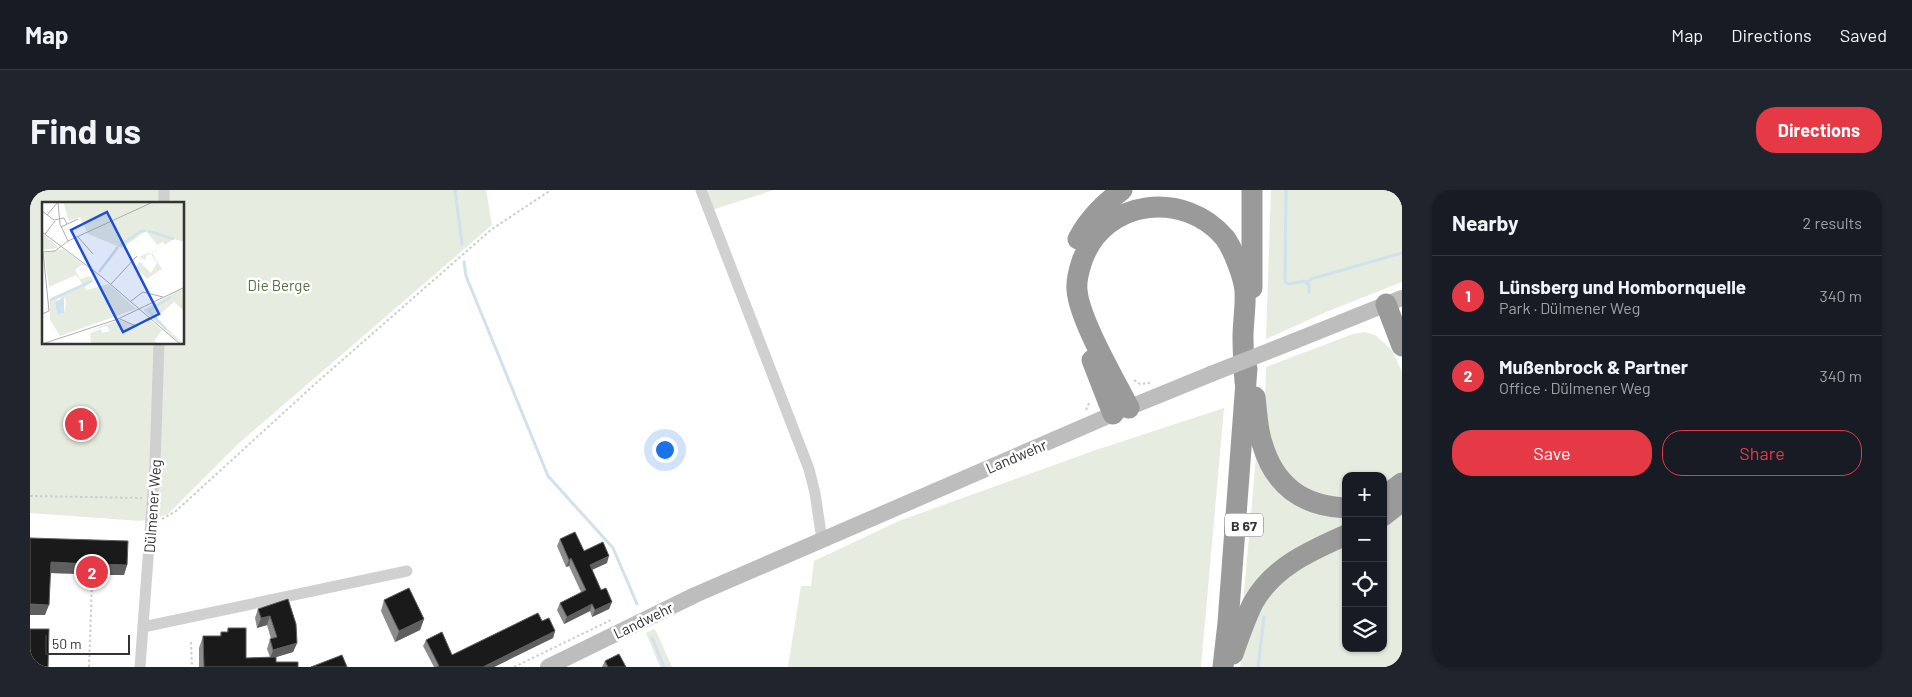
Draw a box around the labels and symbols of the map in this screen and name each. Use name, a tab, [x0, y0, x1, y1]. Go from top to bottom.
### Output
inset map	[42, 202, 185, 345]
park label: Die Berge	[248, 276, 310, 294]
pin: 1	[65, 405, 97, 443]
street label: Landwehr	[983, 435, 1050, 477]
your location	[652, 437, 678, 463]
street label: Dülmener Weg	[140, 459, 164, 553]
road number: B 67	[1225, 514, 1263, 536]
pin: 2	[76, 553, 108, 591]
street label: Landwehr	[610, 598, 676, 642]
scale bar	[45, 632, 130, 655]

